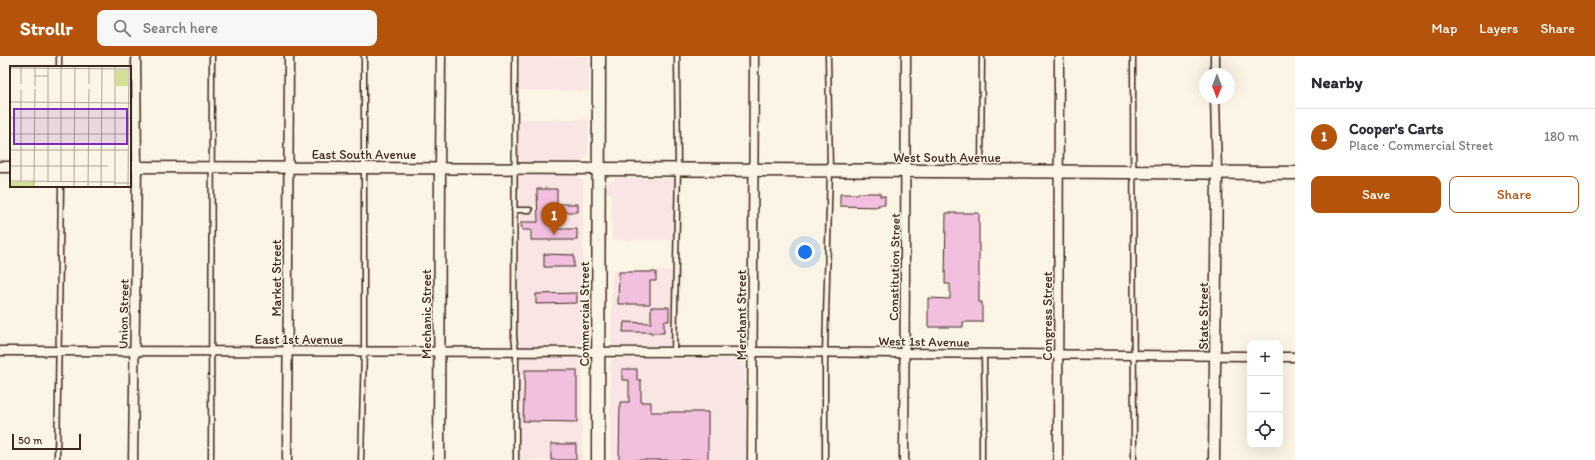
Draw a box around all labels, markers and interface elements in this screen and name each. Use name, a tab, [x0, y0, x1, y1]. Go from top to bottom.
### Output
search box	[97, 10, 377, 46]
text: Strollr	[20, 17, 73, 40]
icon: search	[111, 17, 133, 39]
text: Search here	[143, 19, 218, 37]
text: Map	[1432, 20, 1457, 37]
text: Layers	[1479, 20, 1518, 37]
text: Share	[1540, 20, 1575, 37]
inset map	[10, 66, 131, 187]
north arrow	[1199, 68, 1235, 104]
text: Nearby	[1311, 72, 1363, 92]
text: Cooper's Carts	[1349, 120, 1443, 138]
text: 1	[1321, 129, 1327, 144]
text: 180 m	[1544, 129, 1579, 144]
text: Place · Commercial Street	[1349, 138, 1493, 153]
street label: East South Avenue	[312, 147, 416, 162]
street label: West South Avenue	[893, 150, 1001, 165]
button: Save	[1311, 176, 1441, 213]
button: Share	[1449, 176, 1579, 213]
pin: 1	[541, 202, 567, 235]
street label: Constitution Street	[886, 213, 903, 321]
street label: Market Street	[269, 239, 284, 317]
your location	[795, 242, 815, 262]
street label: Commercial Street	[577, 261, 592, 367]
street label: Mechanic Street	[419, 269, 434, 359]
street label: Merchant Street	[734, 270, 749, 360]
street label: Congress Street	[1040, 271, 1055, 361]
street label: Union Street	[115, 279, 132, 349]
street label: State Street	[1196, 282, 1211, 350]
street label: East 1st Avenue	[255, 332, 343, 347]
street label: West 1st Avenue	[878, 333, 970, 350]
map controls	[1247, 340, 1283, 448]
button: +	[1247, 340, 1283, 376]
button: −	[1247, 376, 1283, 412]
button: locate	[1247, 412, 1283, 448]
scale bar	[12, 432, 81, 451]
text: 50 m	[18, 434, 42, 447]

